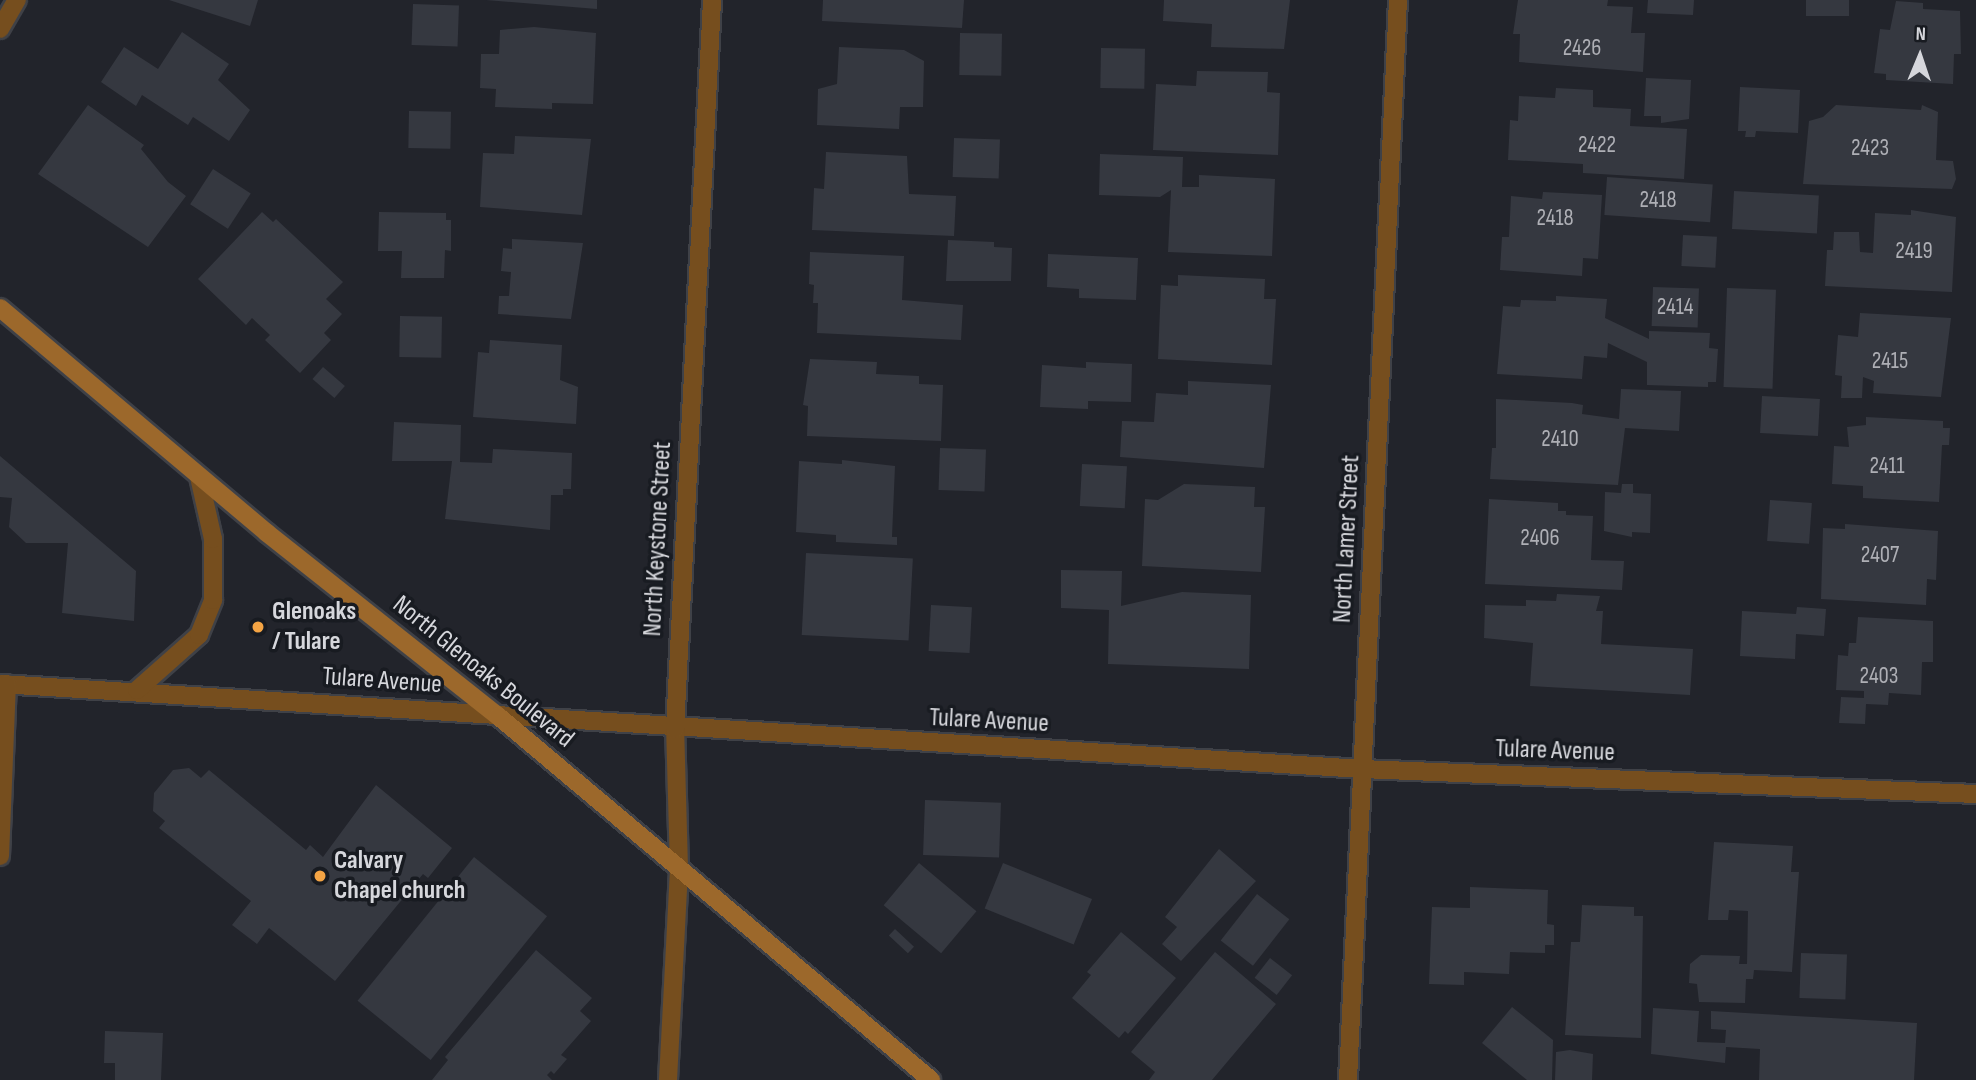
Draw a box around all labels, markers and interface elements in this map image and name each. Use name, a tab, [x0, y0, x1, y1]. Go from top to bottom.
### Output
north arrow	[1885, 21, 1955, 91]
text: N	[1915, 23, 1926, 46]
house number: 2426	[1563, 34, 1601, 62]
house number: 2422	[1578, 131, 1616, 159]
house number: 2423	[1851, 134, 1889, 162]
house number: 2418	[1639, 186, 1677, 214]
house number: 2418	[1536, 204, 1574, 232]
house number: 2419	[1895, 237, 1933, 265]
house number: 2414	[1657, 293, 1693, 321]
house number: 2415	[1872, 347, 1908, 375]
house number: 2410	[1541, 425, 1579, 453]
street label: North Keystone Street	[637, 441, 679, 637]
house number: 2411	[1869, 452, 1905, 480]
street label: North Lamer Street	[1327, 454, 1367, 624]
house number: 2406	[1520, 524, 1560, 552]
house number: 2407	[1861, 541, 1899, 569]
street label: North Glenoaks Boulevard	[386, 589, 580, 755]
place label: Glenoaks / Tulare	[272, 596, 356, 658]
marker: Glenoaks / Tulare	[250, 619, 266, 635]
street label: Tulare Avenue	[321, 661, 443, 701]
house number: 2403	[1860, 662, 1898, 690]
street label: Tulare Avenue	[928, 702, 1050, 740]
street label: Tulare Avenue	[1495, 733, 1615, 769]
place label: Calvary Chapel church	[334, 845, 465, 906]
marker: Calvary Chapel church	[312, 868, 328, 884]

